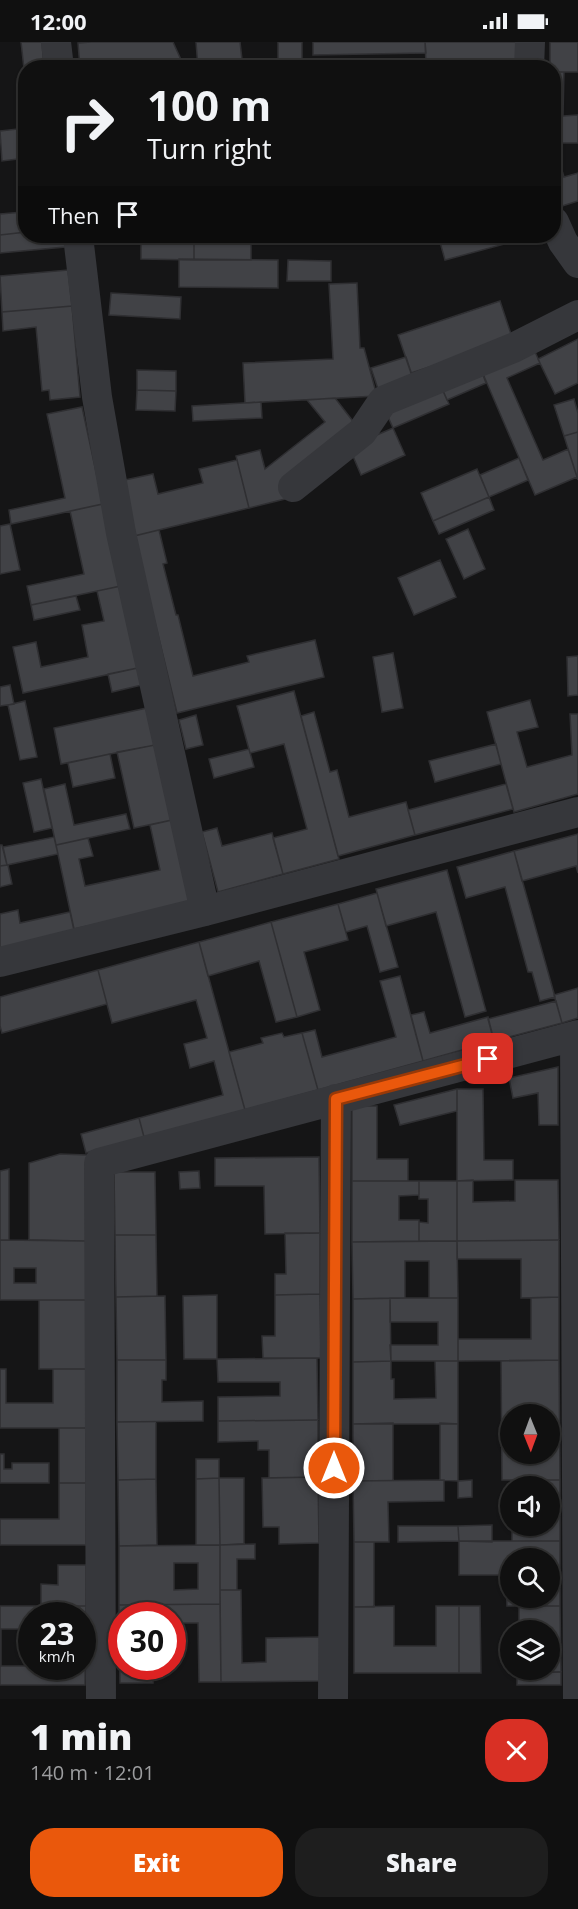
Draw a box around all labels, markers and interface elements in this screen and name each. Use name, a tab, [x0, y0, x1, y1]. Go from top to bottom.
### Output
text: 12:00	[30, 6, 87, 36]
text: 100 m	[147, 76, 271, 133]
icon: right	[48, 84, 126, 162]
text: Turn right	[147, 130, 272, 167]
icon: arrive	[111, 198, 144, 231]
text: Then	[48, 200, 99, 230]
pin	[462, 1033, 513, 1084]
icon: arrive	[471, 1042, 504, 1075]
north arrow	[500, 1404, 560, 1464]
map controls	[500, 1404, 560, 1680]
position arrow	[302, 1436, 366, 1500]
button: sound	[500, 1476, 560, 1536]
button: search	[500, 1548, 560, 1608]
speed limit sign: 30	[108, 1602, 186, 1680]
text: 23	[40, 1613, 74, 1654]
button: layers	[500, 1620, 560, 1680]
text: km/h	[39, 1646, 75, 1666]
text: 1 min	[30, 1712, 132, 1761]
button: close	[485, 1719, 548, 1782]
text: 140 m · 12:01	[30, 1759, 155, 1786]
button: Exit	[30, 1828, 283, 1897]
button: Share	[295, 1828, 548, 1897]

